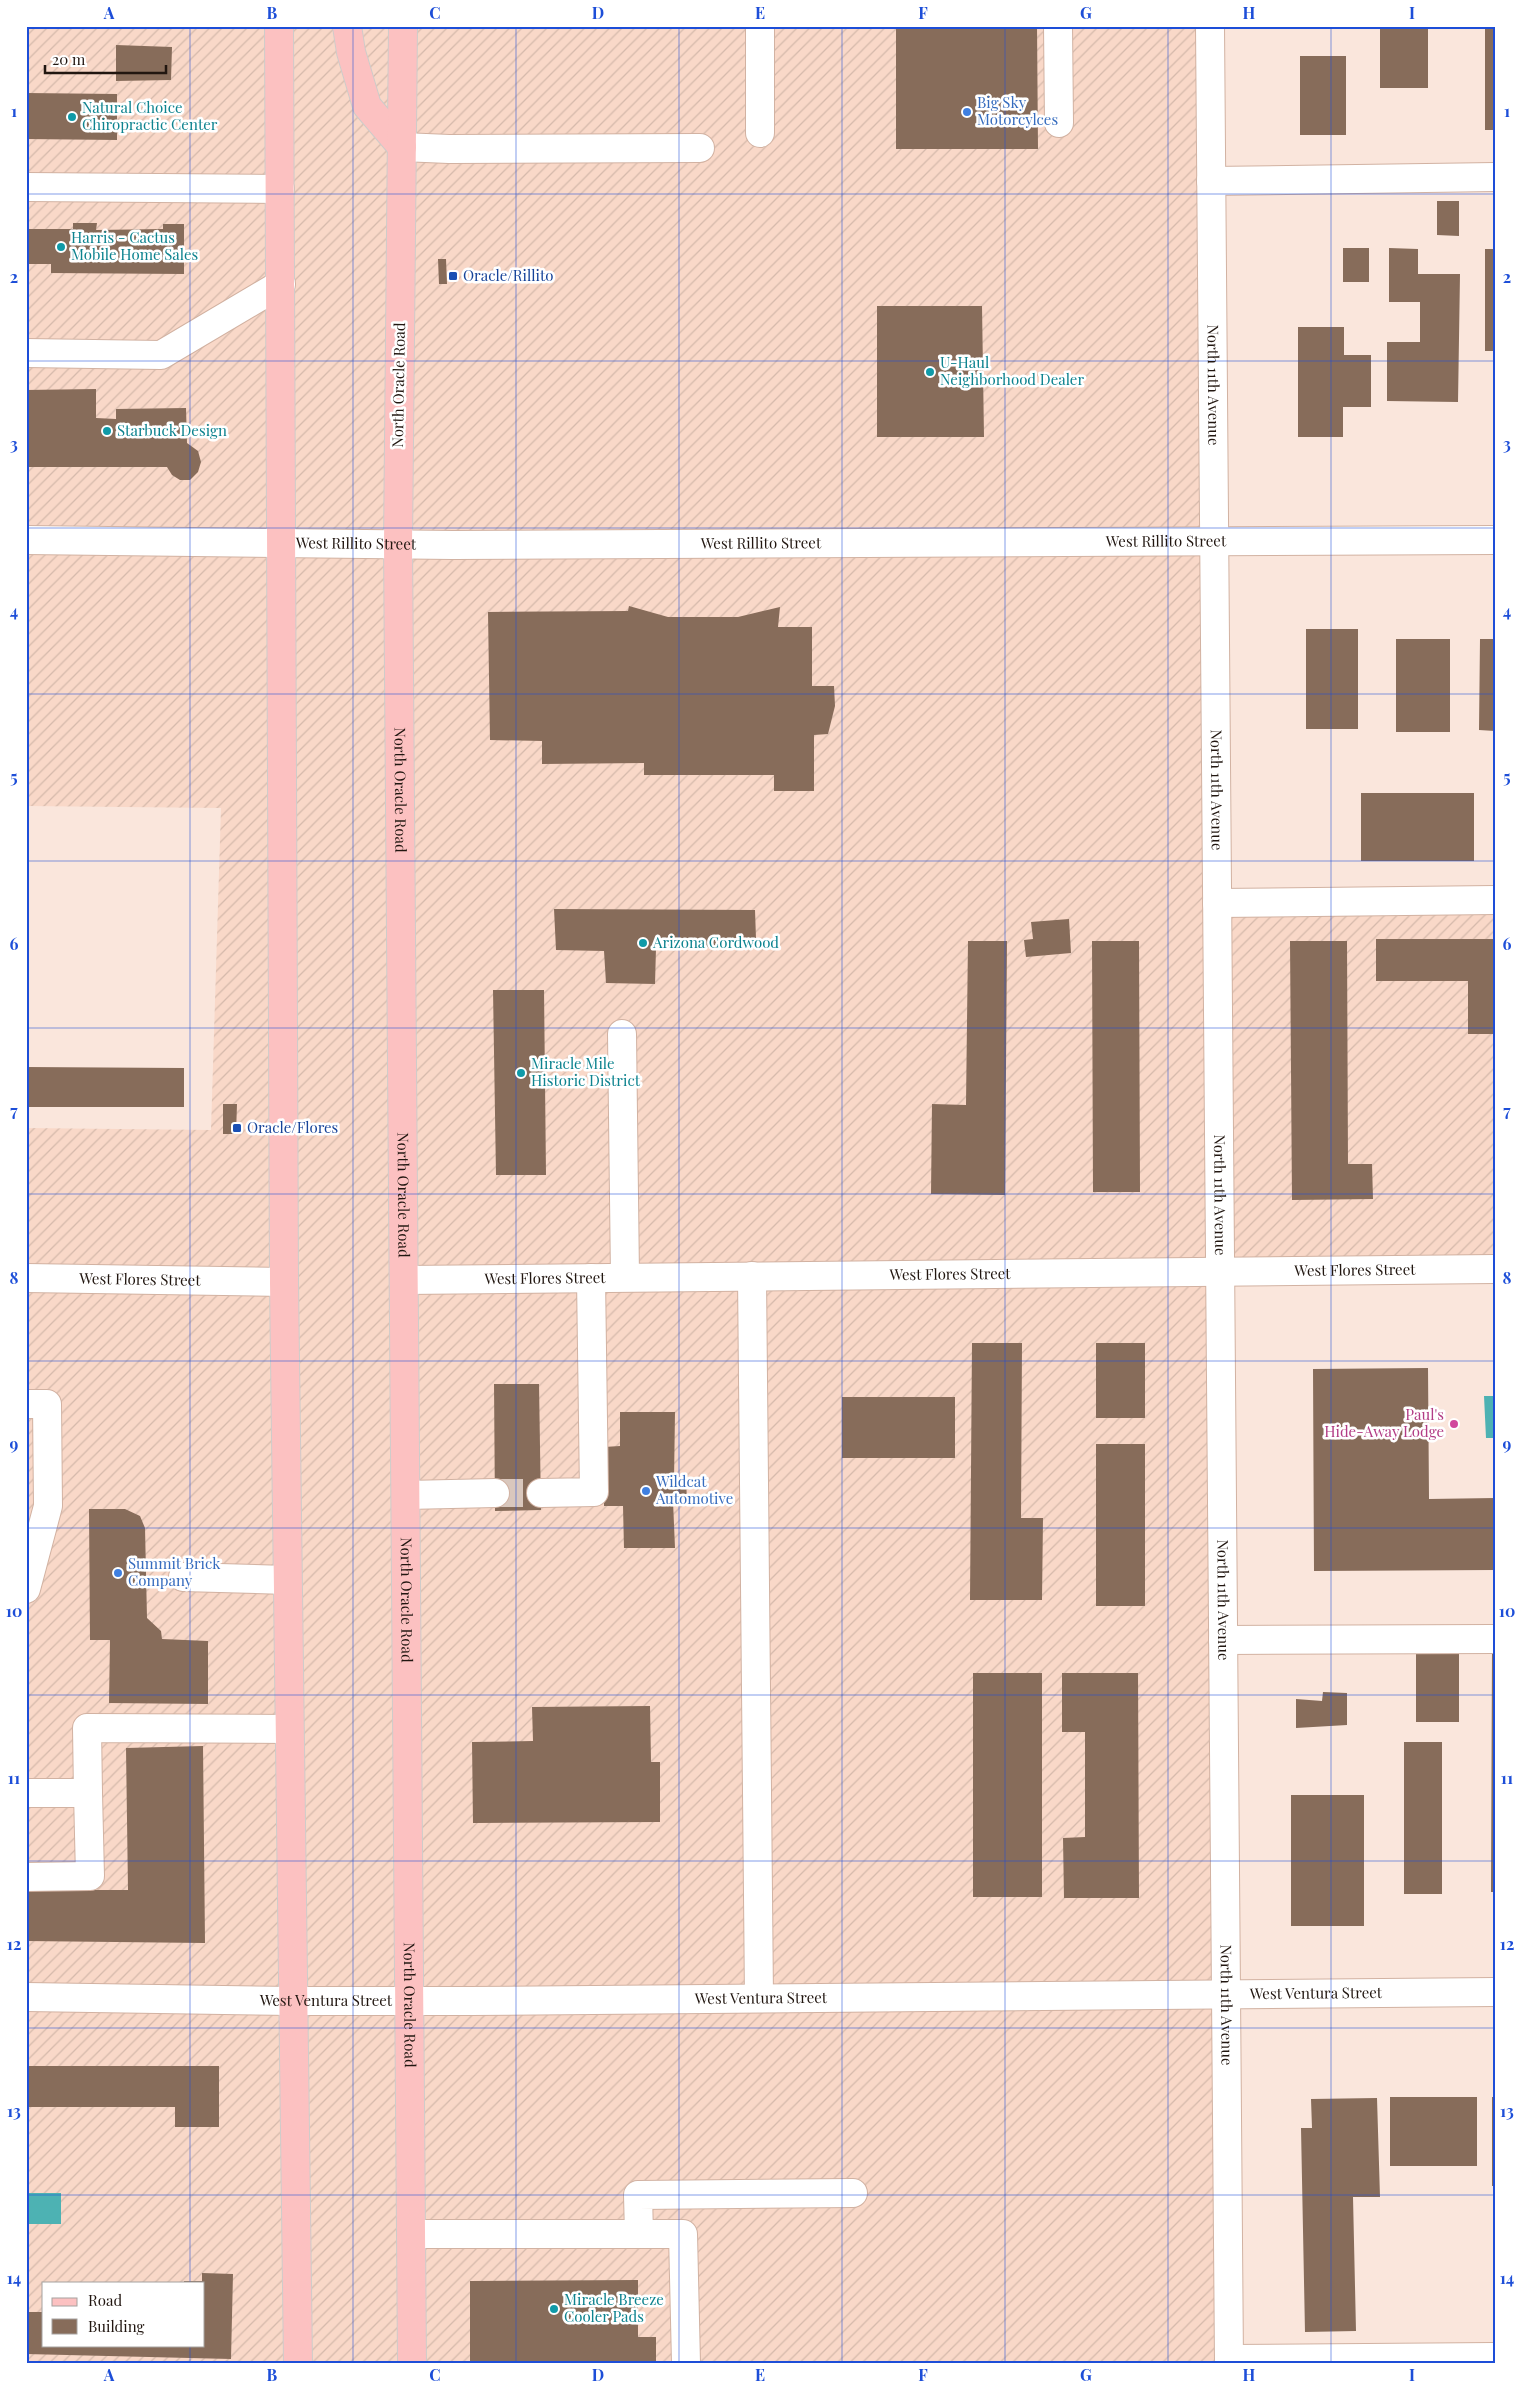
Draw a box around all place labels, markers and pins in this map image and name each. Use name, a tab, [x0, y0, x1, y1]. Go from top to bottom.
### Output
place label: Big Sky Motorcylces	[977, 92, 1058, 129]
place label: Natural Choice Chiropractic Center	[82, 97, 218, 134]
marker: Big Sky Motorcylces	[961, 106, 973, 118]
marker: Natural Choice Chiropractic Center	[66, 111, 78, 123]
place label: Harris - Cactus Mobile Home Sales	[71, 227, 198, 264]
marker: Harris - Cactus Mobile Home Sales	[55, 241, 67, 253]
place label: Oracle/Rillito	[463, 265, 553, 285]
marker: Oracle/Rillito	[447, 270, 459, 282]
place label: U-Haul Neighborhood Dealer	[940, 352, 1084, 389]
marker: U-Haul Neighborhood Dealer	[924, 366, 936, 378]
place label: Starbuck Design	[117, 420, 227, 440]
marker: Starbuck Design	[101, 425, 113, 437]
place label: Arizona Cordwood	[652, 932, 779, 952]
marker: Arizona Cordwood	[637, 937, 649, 949]
place label: Miracle Mile Historic District	[531, 1053, 641, 1090]
marker: Miracle Mile Historic District	[515, 1067, 527, 1079]
place label: Oracle/Flores	[247, 1117, 338, 1137]
marker: Oracle/Flores	[231, 1122, 243, 1134]
place label: Paul's Hide-Away Lodge	[1324, 1404, 1444, 1441]
marker: Paul's Hide-Away Lodge	[1448, 1418, 1460, 1430]
place label: Wildcat Automotive	[655, 1471, 733, 1508]
marker: Wildcat Automotive	[640, 1485, 652, 1497]
place label: Summit Brick Company	[128, 1553, 221, 1590]
marker: Summit Brick Company	[112, 1567, 124, 1579]
place label: Miracle Breeze Cooler Pads	[564, 2289, 664, 2326]
marker: Miracle Breeze Cooler Pads	[548, 2303, 560, 2315]

